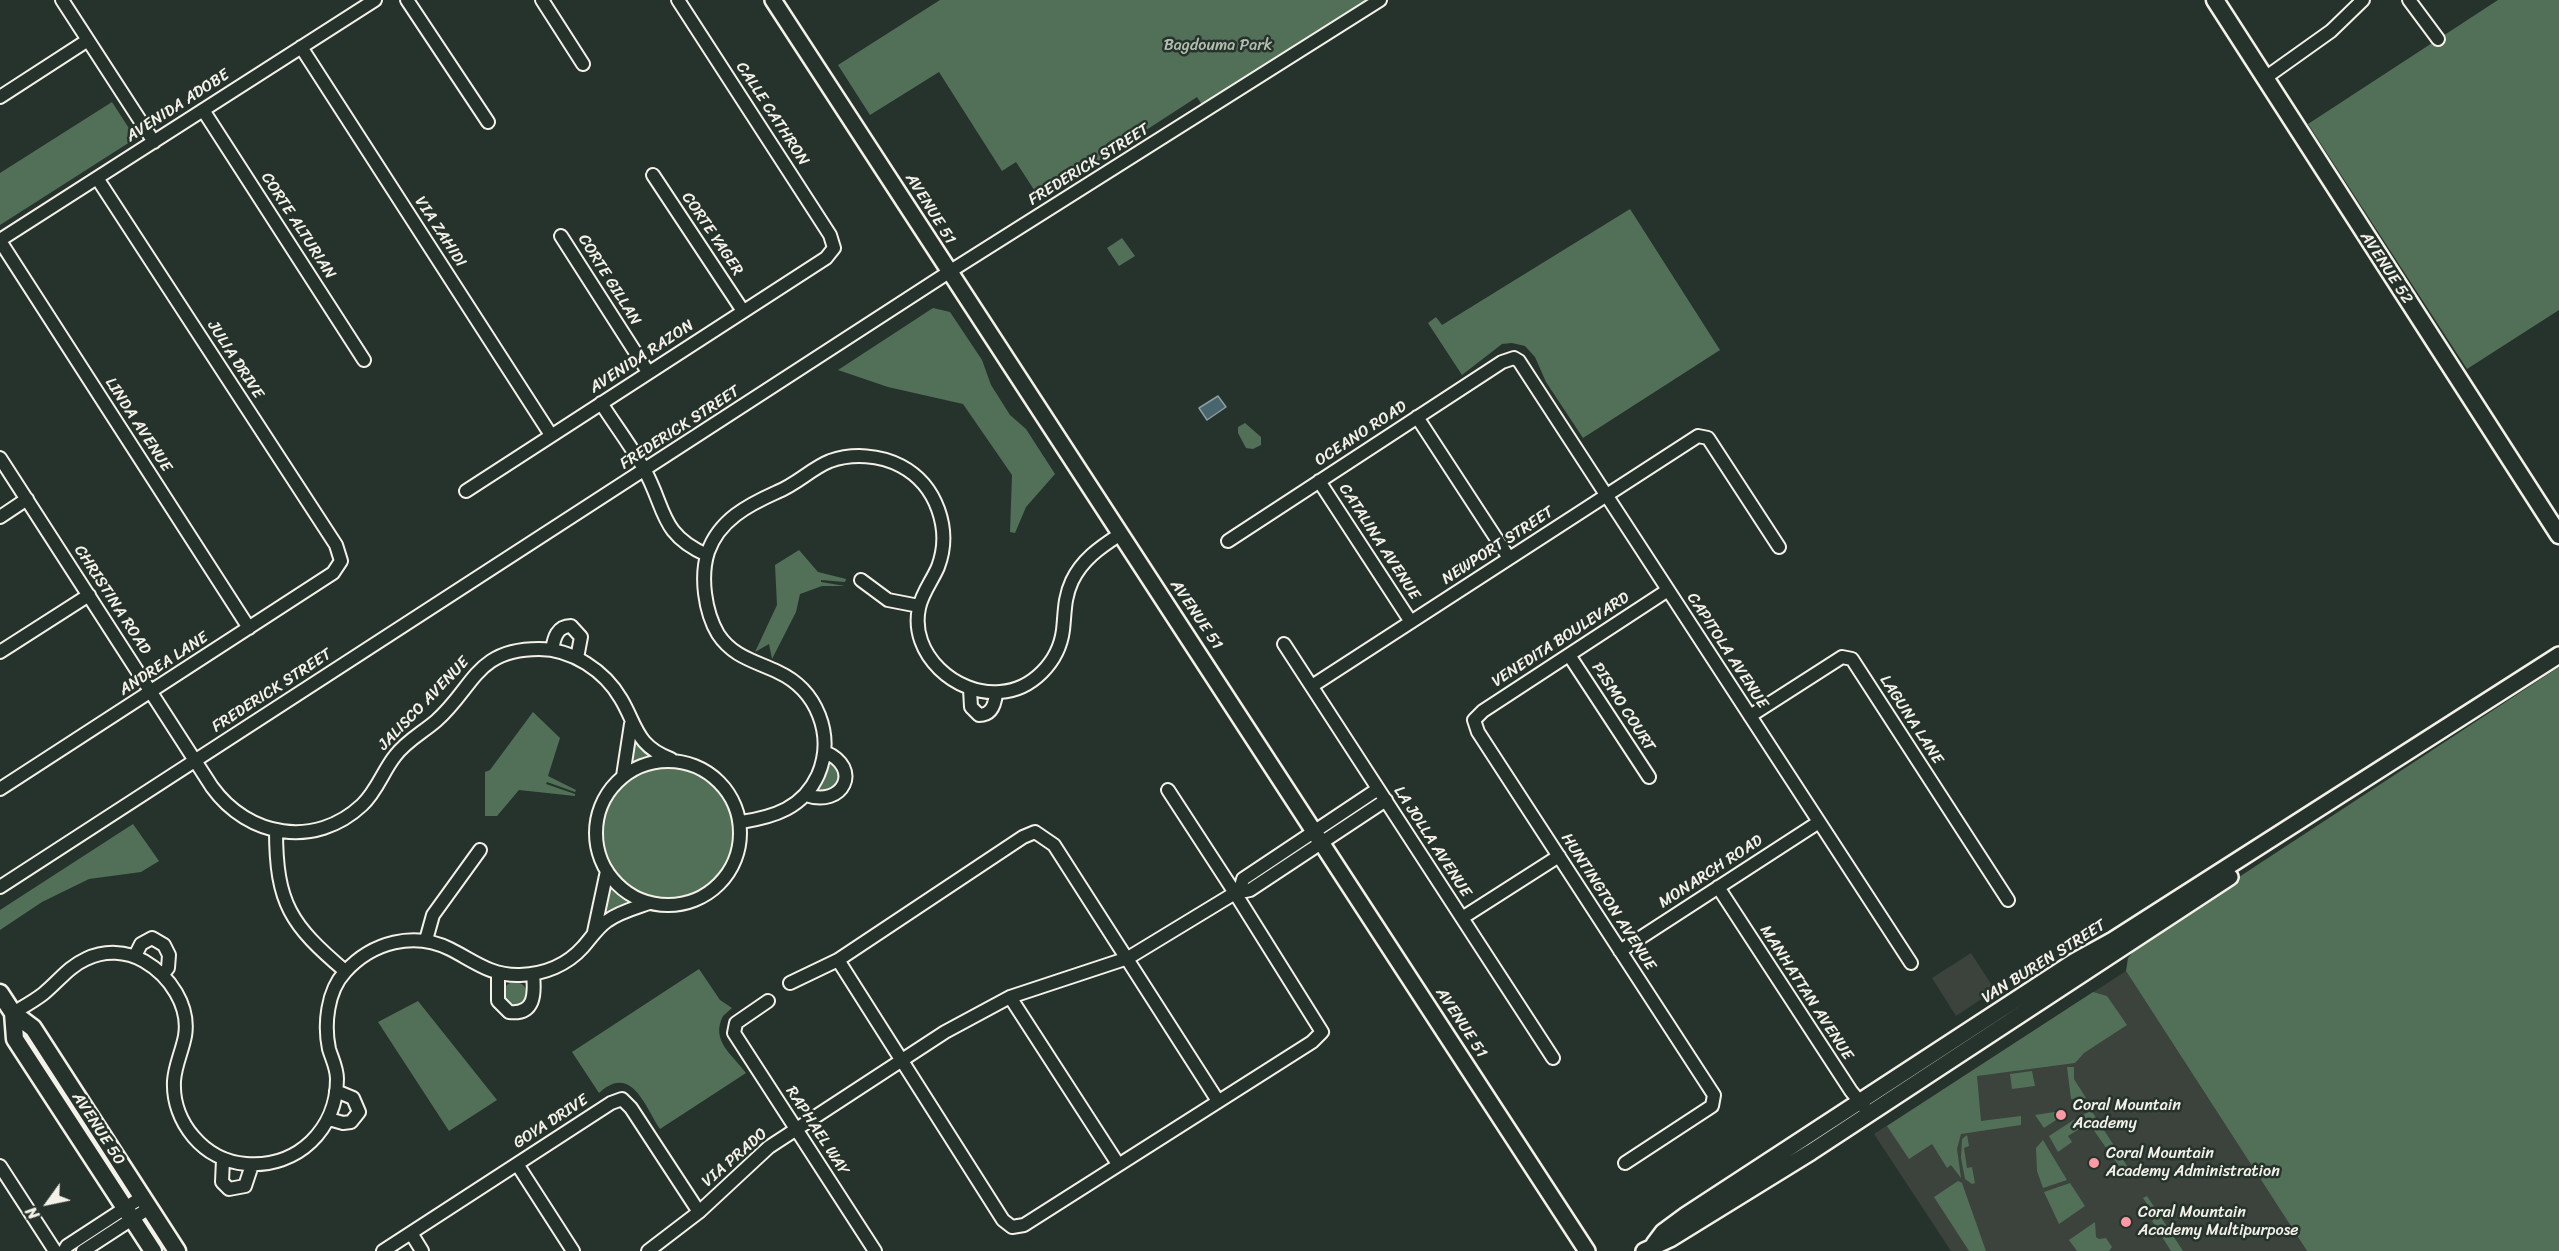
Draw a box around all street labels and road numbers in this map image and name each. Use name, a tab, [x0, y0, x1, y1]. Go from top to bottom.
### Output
street label: CALLE CATHRON	[731, 58, 813, 170]
street label: AVENIDA ADOBE	[123, 66, 233, 146]
street label: FREDERICK STREET	[1025, 120, 1153, 210]
street label: CORTE ALTURIAN	[256, 169, 340, 283]
street label: AVENUE 51	[901, 170, 959, 248]
street label: CORTE YAGER	[677, 189, 747, 279]
street label: VIA ZAHIDI	[410, 193, 470, 271]
street label: AVENUE 52	[2356, 228, 2416, 308]
street label: CORTE GILLAN	[573, 231, 645, 329]
street label: AVENIDA RAZON	[586, 316, 698, 398]
street label: JULIA DRIVE	[203, 317, 267, 403]
street label: LINDA AVENUE	[100, 374, 176, 476]
street label: FREDERICK STREET	[617, 382, 743, 474]
street label: OCEANO ROAD	[1312, 397, 1410, 471]
street label: CATALINA AVENUE	[1334, 480, 1424, 604]
street label: NEWPORT STREET	[1439, 503, 1557, 589]
street label: CHRISTINA ROAD	[69, 542, 155, 658]
street label: AVENUE 51	[1166, 576, 1226, 654]
street label: VENEDITA BOULEVARD	[1489, 588, 1633, 692]
street label: CAPITOLA AVENUE	[1682, 589, 1772, 713]
street label: ANDREA LANE	[116, 628, 212, 700]
street label: FREDERICK STREET	[209, 645, 335, 737]
street label: JALISCO AVENUE	[375, 653, 473, 755]
street label: PISMO COURT	[1587, 659, 1659, 755]
street label: LAGUNA LANE	[1875, 672, 1947, 768]
street label: LA JOLLA AVENUE	[1389, 783, 1475, 901]
street label: HUNTINGTON AVENUE	[1556, 830, 1660, 974]
street label: MONARCH ROAD	[1655, 831, 1767, 913]
street label: VAN BUREN STREET	[1979, 916, 2109, 1008]
street label: MANHATTAN AVENUE	[1755, 922, 1857, 1064]
street label: AVENUE 51	[1431, 984, 1491, 1062]
street label: RAPHAEL WAY	[781, 1083, 853, 1179]
street label: AVENUE 50	[67, 1089, 129, 1169]
street label: GOYA DRIVE	[510, 1091, 592, 1153]
street label: VIA PRADO	[698, 1124, 772, 1192]

